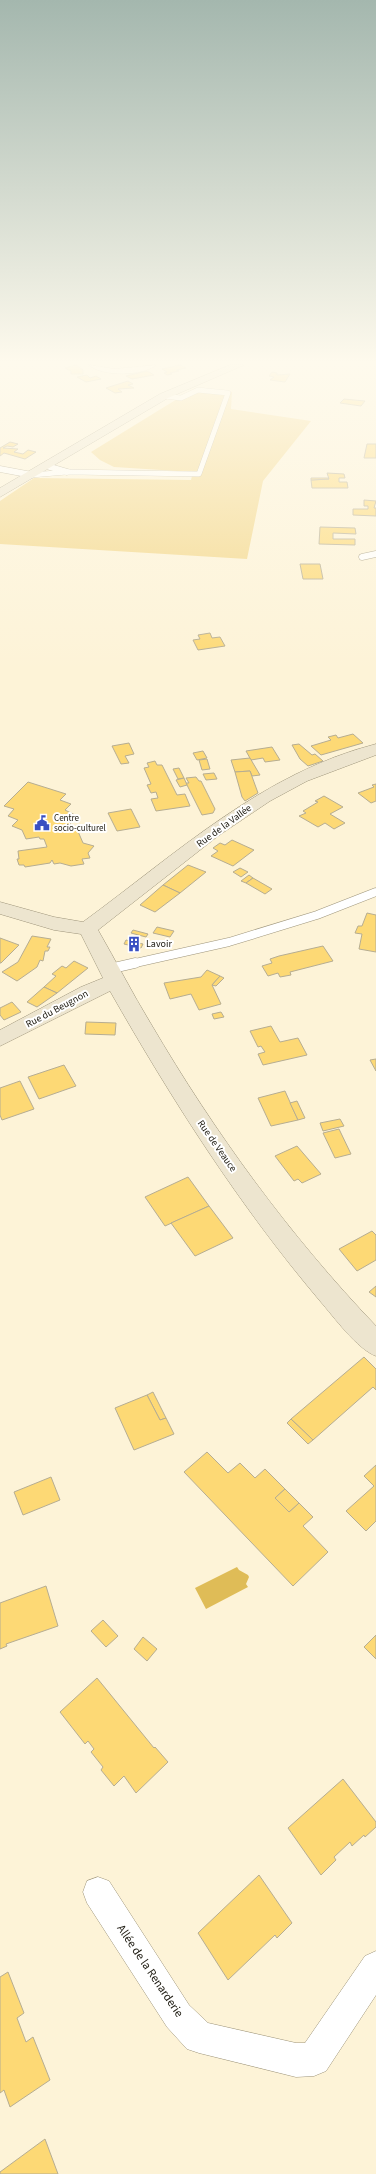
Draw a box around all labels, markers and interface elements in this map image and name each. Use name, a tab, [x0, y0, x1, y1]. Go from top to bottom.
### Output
street label: Rue de la Vallée	[194, 801, 255, 851]
place label: Centre socio-culturel	[54, 812, 106, 835]
public building icon: Centre socio-culturel	[33, 814, 51, 832]
building icon: Lavoir	[125, 935, 143, 953]
place label: Lavoir	[146, 937, 172, 951]
street label: Rue du Beugnon	[23, 987, 91, 1031]
street label: Rue de Veauce	[194, 1117, 240, 1175]
street label: Allée de la Renarderie	[113, 1921, 187, 2021]

